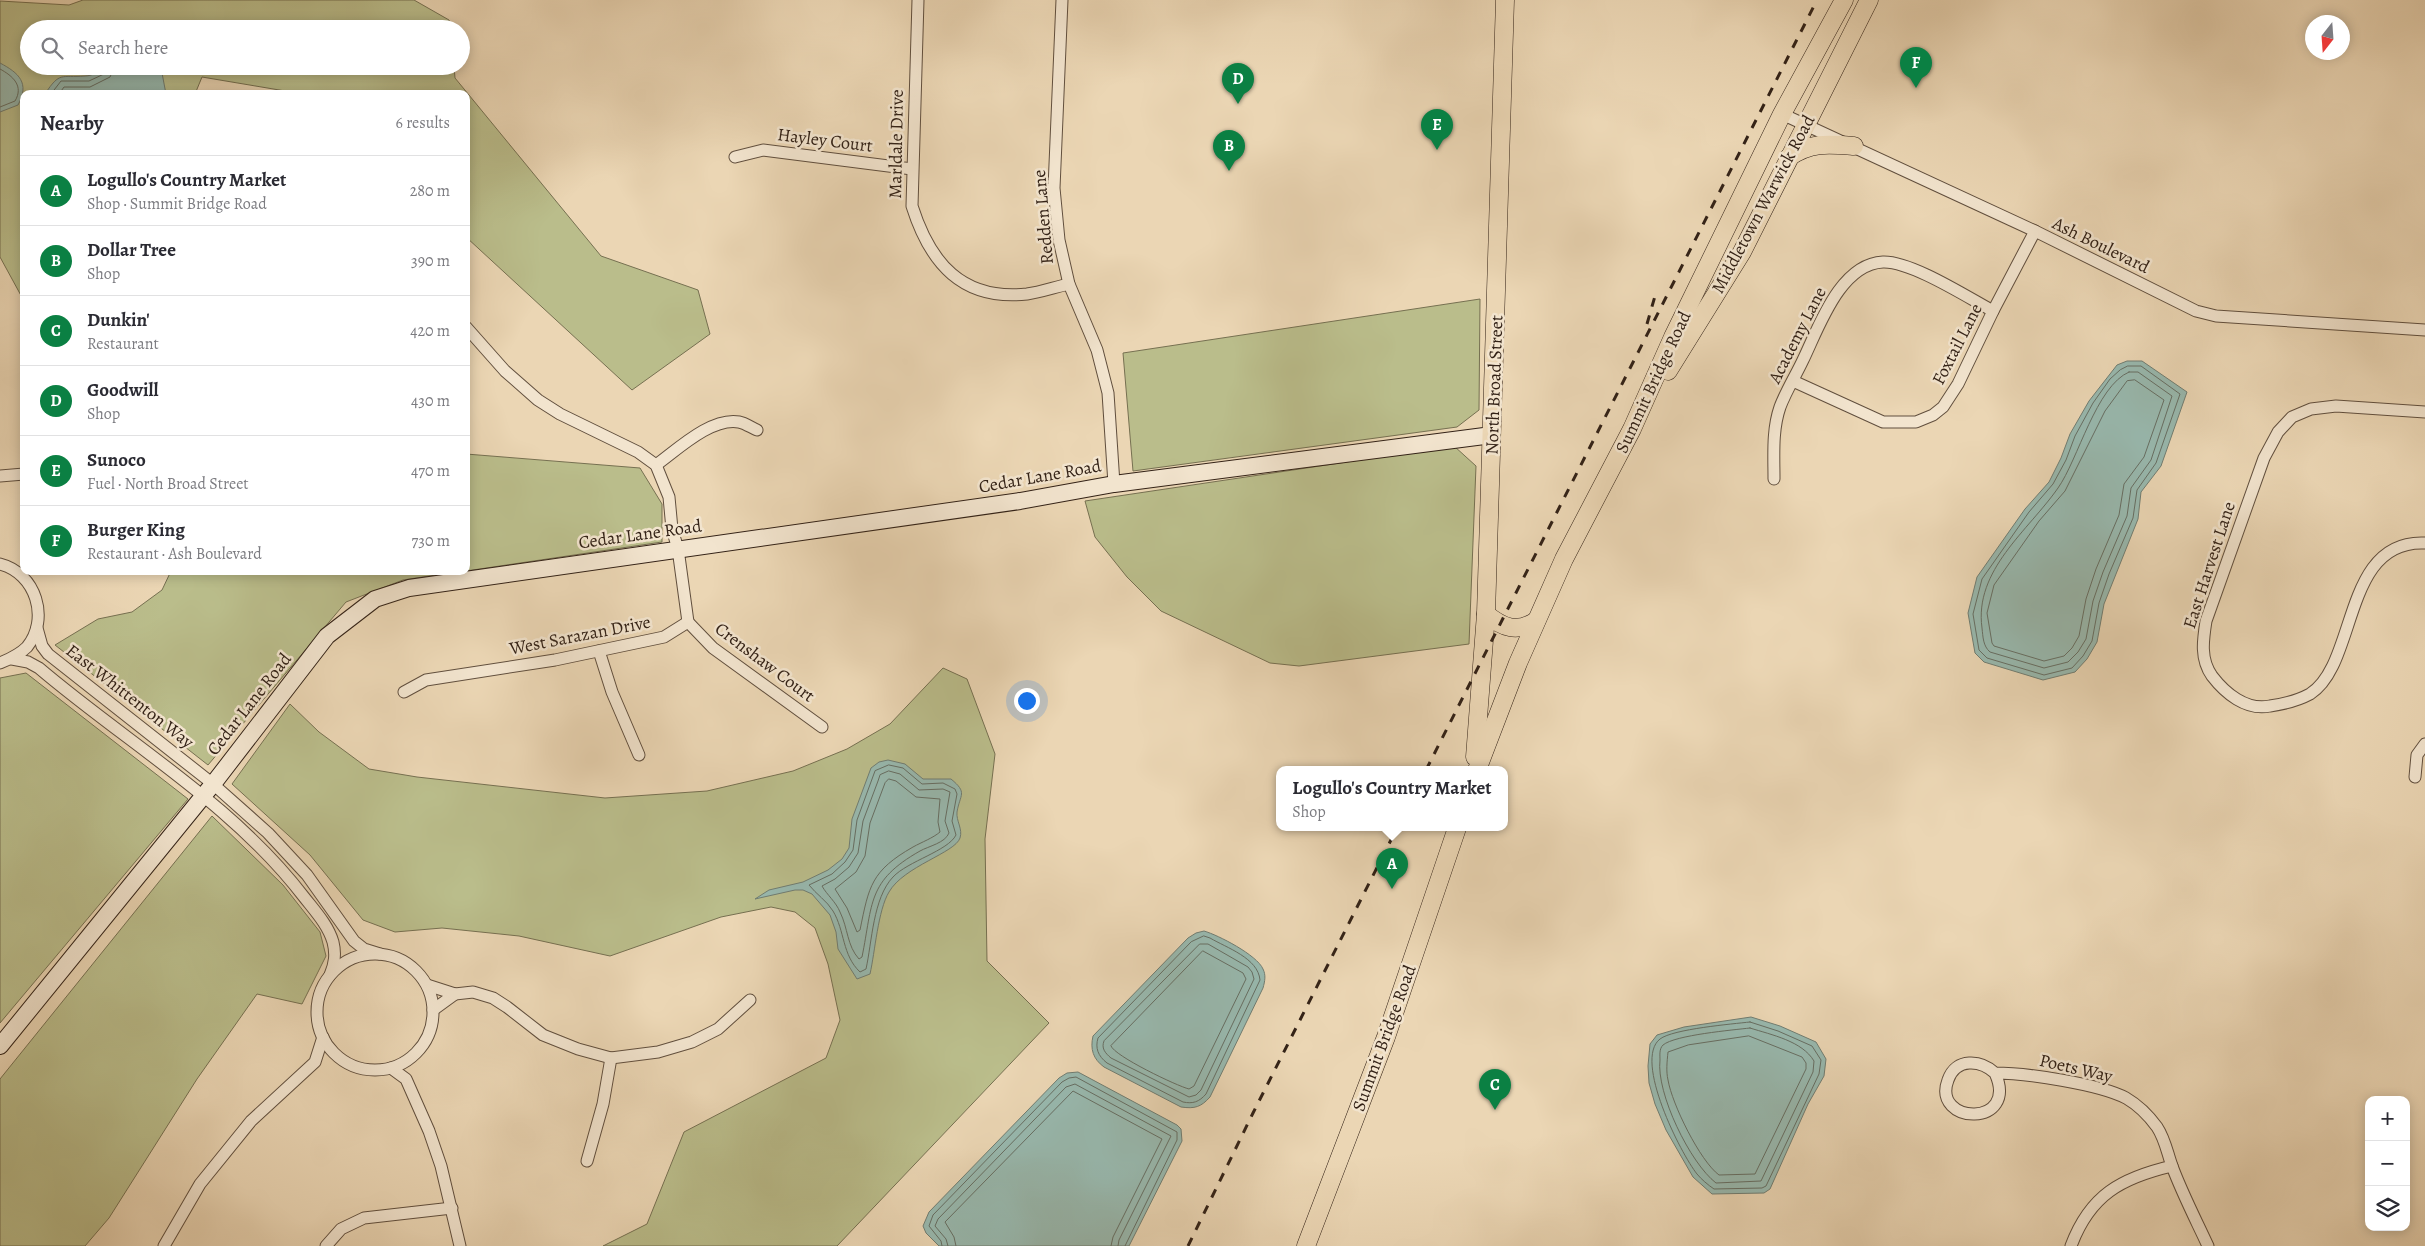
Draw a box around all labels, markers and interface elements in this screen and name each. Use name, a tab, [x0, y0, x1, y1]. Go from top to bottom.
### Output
north arrow	[2305, 15, 2350, 60]
search box	[20, 20, 470, 75]
icon: search	[38, 34, 66, 62]
text: Search here	[78, 35, 168, 61]
pin: F	[1900, 47, 1932, 88]
pin: D	[1222, 63, 1254, 104]
street label: Marldale Drive	[883, 89, 909, 199]
text: Nearby	[40, 109, 103, 137]
pin: E	[1421, 109, 1453, 150]
street label: Middletown Warwick Road	[1706, 110, 1820, 297]
text: 6 results	[396, 112, 450, 134]
street label: Hayley Court	[776, 122, 874, 158]
pin: B	[1213, 130, 1245, 171]
text: Logullo's Country Market	[87, 167, 286, 193]
street label: Redden Lane	[1027, 169, 1059, 265]
text: A	[51, 180, 61, 202]
text: 280 m	[410, 180, 450, 202]
text: Shop · Summit Bridge Road	[87, 193, 267, 215]
street label: Ash Boulevard	[2048, 211, 2154, 279]
text: Dollar Tree	[87, 237, 176, 263]
text: B	[51, 250, 61, 272]
text: 390 m	[411, 250, 450, 272]
text: Shop	[87, 263, 120, 285]
street label: Academy Lane	[1762, 283, 1832, 388]
street label: Foxtail Lane	[1926, 299, 1988, 389]
text: Dunkin'	[87, 307, 150, 333]
street label: Summit Bridge Road	[1610, 307, 1697, 457]
street label: North Broad Street	[1480, 315, 1508, 455]
text: C	[51, 320, 61, 342]
text: 420 m	[410, 320, 450, 342]
text: Restaurant	[87, 333, 159, 355]
text: Goodwill	[87, 377, 159, 403]
text: D	[50, 390, 62, 412]
text: 430 m	[411, 390, 450, 412]
text: Shop	[87, 403, 120, 425]
text: Sunoco	[87, 447, 146, 473]
street label: Cedar Lane Road	[977, 453, 1103, 499]
text: E	[51, 460, 61, 482]
text: 470 m	[411, 460, 450, 482]
text: Fuel · North Broad Street	[87, 473, 249, 495]
street label: East Harvest Lane	[2177, 498, 2241, 632]
street label: Cedar Lane Road	[577, 513, 703, 555]
text: Burger King	[87, 517, 185, 543]
text: F	[52, 530, 60, 552]
text: 730 m	[412, 530, 450, 552]
text: Restaurant · Ash Boulevard	[87, 543, 262, 565]
street label: West Sarazan Drive	[506, 610, 653, 661]
street label: Crenshaw Court	[710, 617, 820, 707]
street label: East Whittenton Way	[61, 638, 200, 754]
street label: Cedar Lane Road	[201, 648, 297, 760]
your location	[1014, 688, 1040, 714]
popup	[1276, 766, 1508, 831]
text: Logullo's Country Market	[1292, 775, 1492, 801]
text: Shop	[1292, 801, 1326, 823]
pin: A	[1376, 848, 1408, 889]
street label: Summit Bridge Road	[1346, 961, 1422, 1115]
street label: Poets Way	[2037, 1048, 2116, 1088]
pin: C	[1479, 1069, 1511, 1110]
map controls	[2365, 1096, 2410, 1231]
button: +	[2365, 1096, 2410, 1141]
button: −	[2365, 1141, 2410, 1186]
button: layers	[2365, 1186, 2410, 1231]

